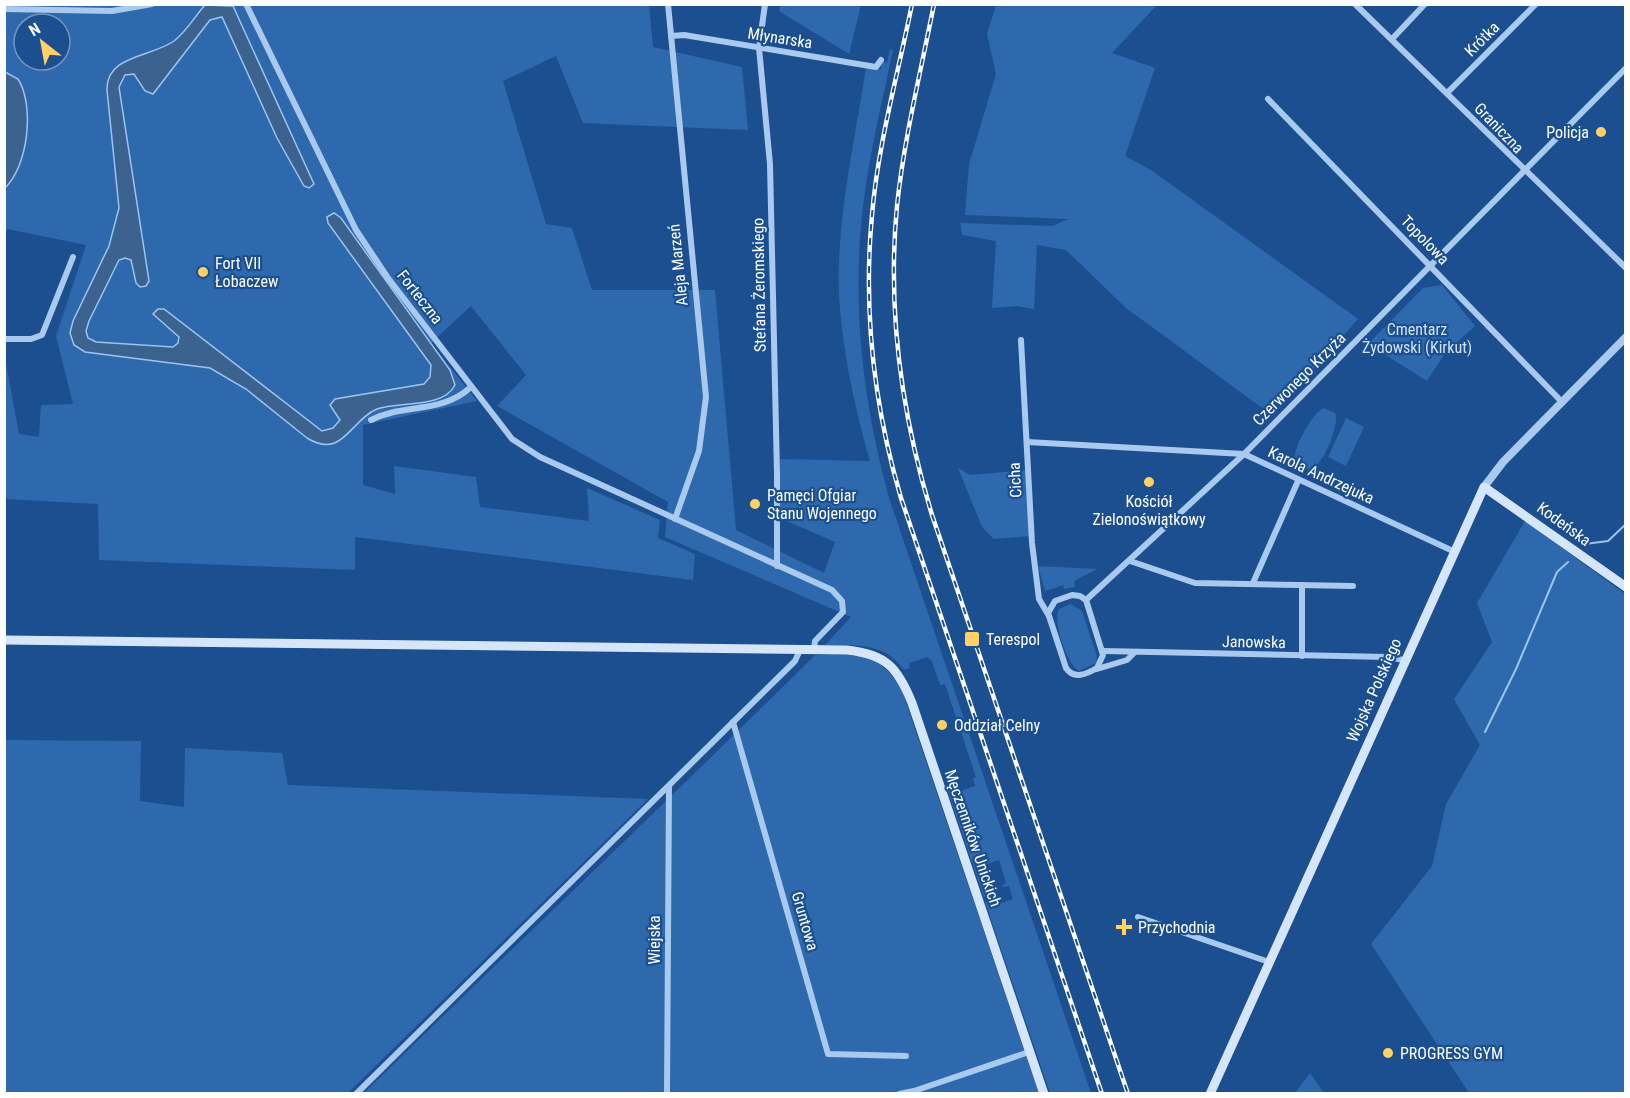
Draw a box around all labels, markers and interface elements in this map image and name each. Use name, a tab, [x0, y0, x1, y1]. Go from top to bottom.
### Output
north arrow	[12, 12, 72, 72]
street label: Krótka	[1461, 18, 1503, 60]
text: N	[25, 19, 44, 40]
street label: Młynarska	[746, 24, 814, 52]
street label: Graniczna	[1470, 99, 1528, 157]
place label: Policja	[1546, 123, 1589, 142]
marker: Policja	[1594, 125, 1608, 139]
street label: Topolowa	[1397, 211, 1453, 269]
street label: Stefana Żeromskiego	[748, 218, 770, 352]
street label: Aleja Marzeń	[664, 223, 692, 307]
place label: Fort VII Łobaczew	[215, 254, 278, 291]
marker: Fort VII Łobaczew	[196, 265, 210, 279]
street label: Forteczna	[393, 266, 447, 328]
park label: Cmentarz Żydowski (Kirkut)	[1362, 320, 1472, 357]
street label: Czerwonego Krzyża	[1249, 329, 1349, 429]
street label: Karola Andrzejuka	[1265, 442, 1377, 508]
street label: Cicha	[1005, 462, 1025, 498]
marker: Kościół Zielonoświątkowy	[1142, 475, 1156, 489]
place label: Pamęci Ofgiar Stanu Wojennego	[767, 486, 877, 523]
place label: Kościół Zielonoświątkowy	[1092, 492, 1206, 529]
marker: Pamęci Ofgiar Stanu Wojennego	[748, 497, 762, 511]
street label: Kodeńska	[1533, 498, 1595, 550]
marker: Terespol	[963, 630, 981, 648]
place label: Terespol	[986, 630, 1040, 649]
street label: Janowska	[1222, 632, 1286, 652]
street label: Wojska Polskiego	[1343, 635, 1405, 745]
place label: Oddział Celny	[954, 716, 1041, 735]
marker: Oddział Celny	[935, 718, 949, 732]
street label: Męczenników Unickich	[941, 767, 1005, 909]
street label: Gruntowa	[788, 889, 822, 953]
street label: Wiejska	[645, 915, 664, 965]
marker: Przychodnia	[1115, 918, 1133, 936]
place label: Przychodnia	[1138, 918, 1216, 937]
place label: PROGRESS GYM	[1400, 1044, 1503, 1063]
marker: PROGRESS GYM	[1381, 1046, 1395, 1060]

